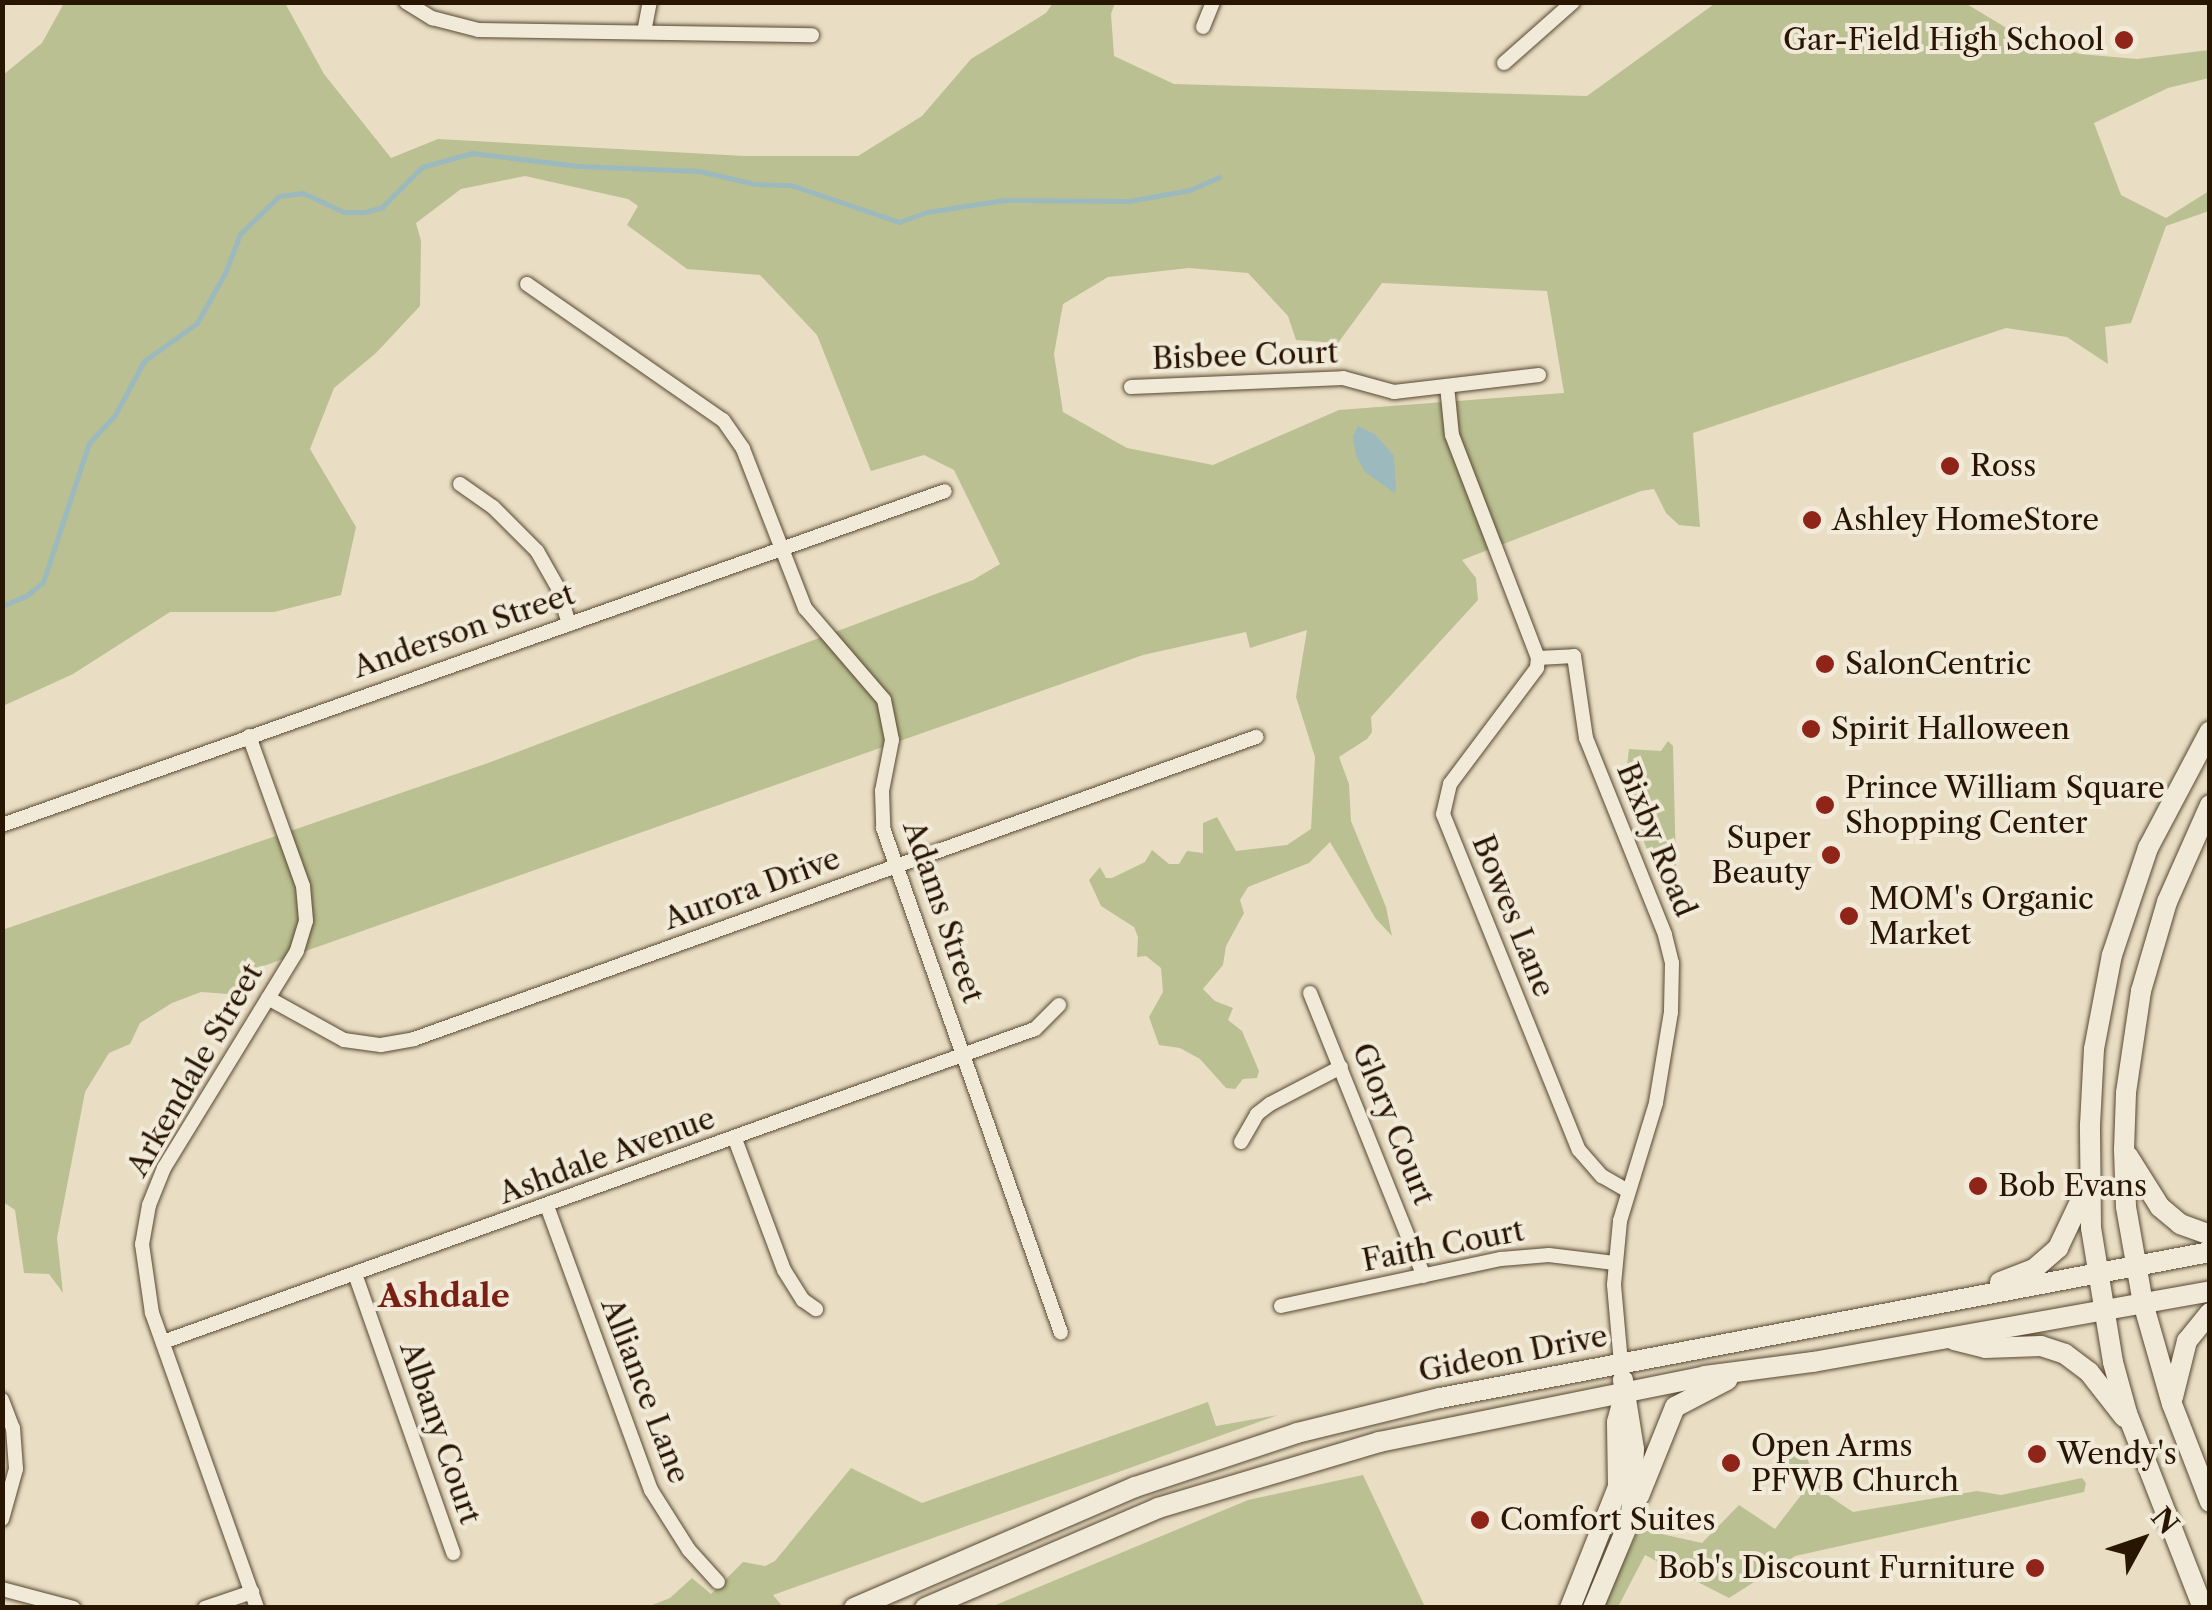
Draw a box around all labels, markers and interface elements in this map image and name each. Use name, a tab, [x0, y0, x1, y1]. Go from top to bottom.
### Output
place label: Gar-Field High School	[1783, 22, 2104, 58]
marker: Gar-Field High School	[2113, 29, 2135, 51]
street label: Bisbee Court	[1151, 335, 1339, 377]
place label: Ross	[1970, 448, 2036, 484]
marker: Ross	[1939, 455, 1961, 477]
place label: Ashley HomeStore	[1832, 502, 2100, 538]
marker: Ashley HomeStore	[1801, 509, 1823, 531]
street label: Anderson Street	[348, 576, 580, 686]
place label: SalonCentric	[1845, 646, 2031, 682]
marker: SalonCentric	[1814, 653, 1836, 675]
place label: Spirit Halloween	[1831, 711, 2070, 747]
marker: Spirit Halloween	[1800, 718, 1822, 740]
street label: Bixby Road	[1609, 757, 1703, 923]
place label: Prince William Square Shopping Center	[1845, 770, 2166, 840]
marker: Prince William Square Shopping Center	[1814, 794, 1836, 816]
street label: Adams Street	[895, 816, 991, 1008]
place label: Super Beauty	[1712, 820, 1811, 890]
street label: Bowes Lane	[1464, 830, 1562, 1002]
street label: Aurora Drive	[659, 840, 845, 938]
marker: Super Beauty	[1820, 844, 1842, 866]
place label: MOM's Organic Market	[1869, 881, 2094, 952]
marker: MOM's Organic Market	[1838, 905, 1860, 927]
street label: Arkendale Street	[120, 957, 270, 1183]
street label: Glory Court	[1344, 1038, 1442, 1210]
street label: Ashdale Avenue	[493, 1100, 721, 1212]
place label: Bob Evans	[1998, 1168, 2147, 1204]
marker: Bob Evans	[1967, 1175, 1989, 1197]
street label: Faith Court	[1359, 1213, 1527, 1279]
district label: Ashdale	[378, 1277, 510, 1315]
street label: Alliance Lane	[593, 1293, 697, 1489]
street label: Gideon Drive	[1416, 1318, 1610, 1390]
street label: Albany Court	[392, 1337, 488, 1529]
place label: Open Arms PFWB Church	[1751, 1428, 1959, 1498]
place label: Wendy's	[2057, 1436, 2177, 1472]
marker: Wendy's	[2026, 1443, 2048, 1465]
marker: Open Arms PFWB Church	[1720, 1452, 1742, 1474]
north arrow	[2092, 1490, 2192, 1590]
text: N	[2144, 1500, 2186, 1541]
place label: Comfort Suites	[1500, 1502, 1715, 1538]
marker: Comfort Suites	[1469, 1509, 1491, 1531]
place label: Bob's Discount Furniture	[1658, 1550, 2015, 1586]
marker: Bob's Discount Furniture	[2024, 1557, 2046, 1579]

